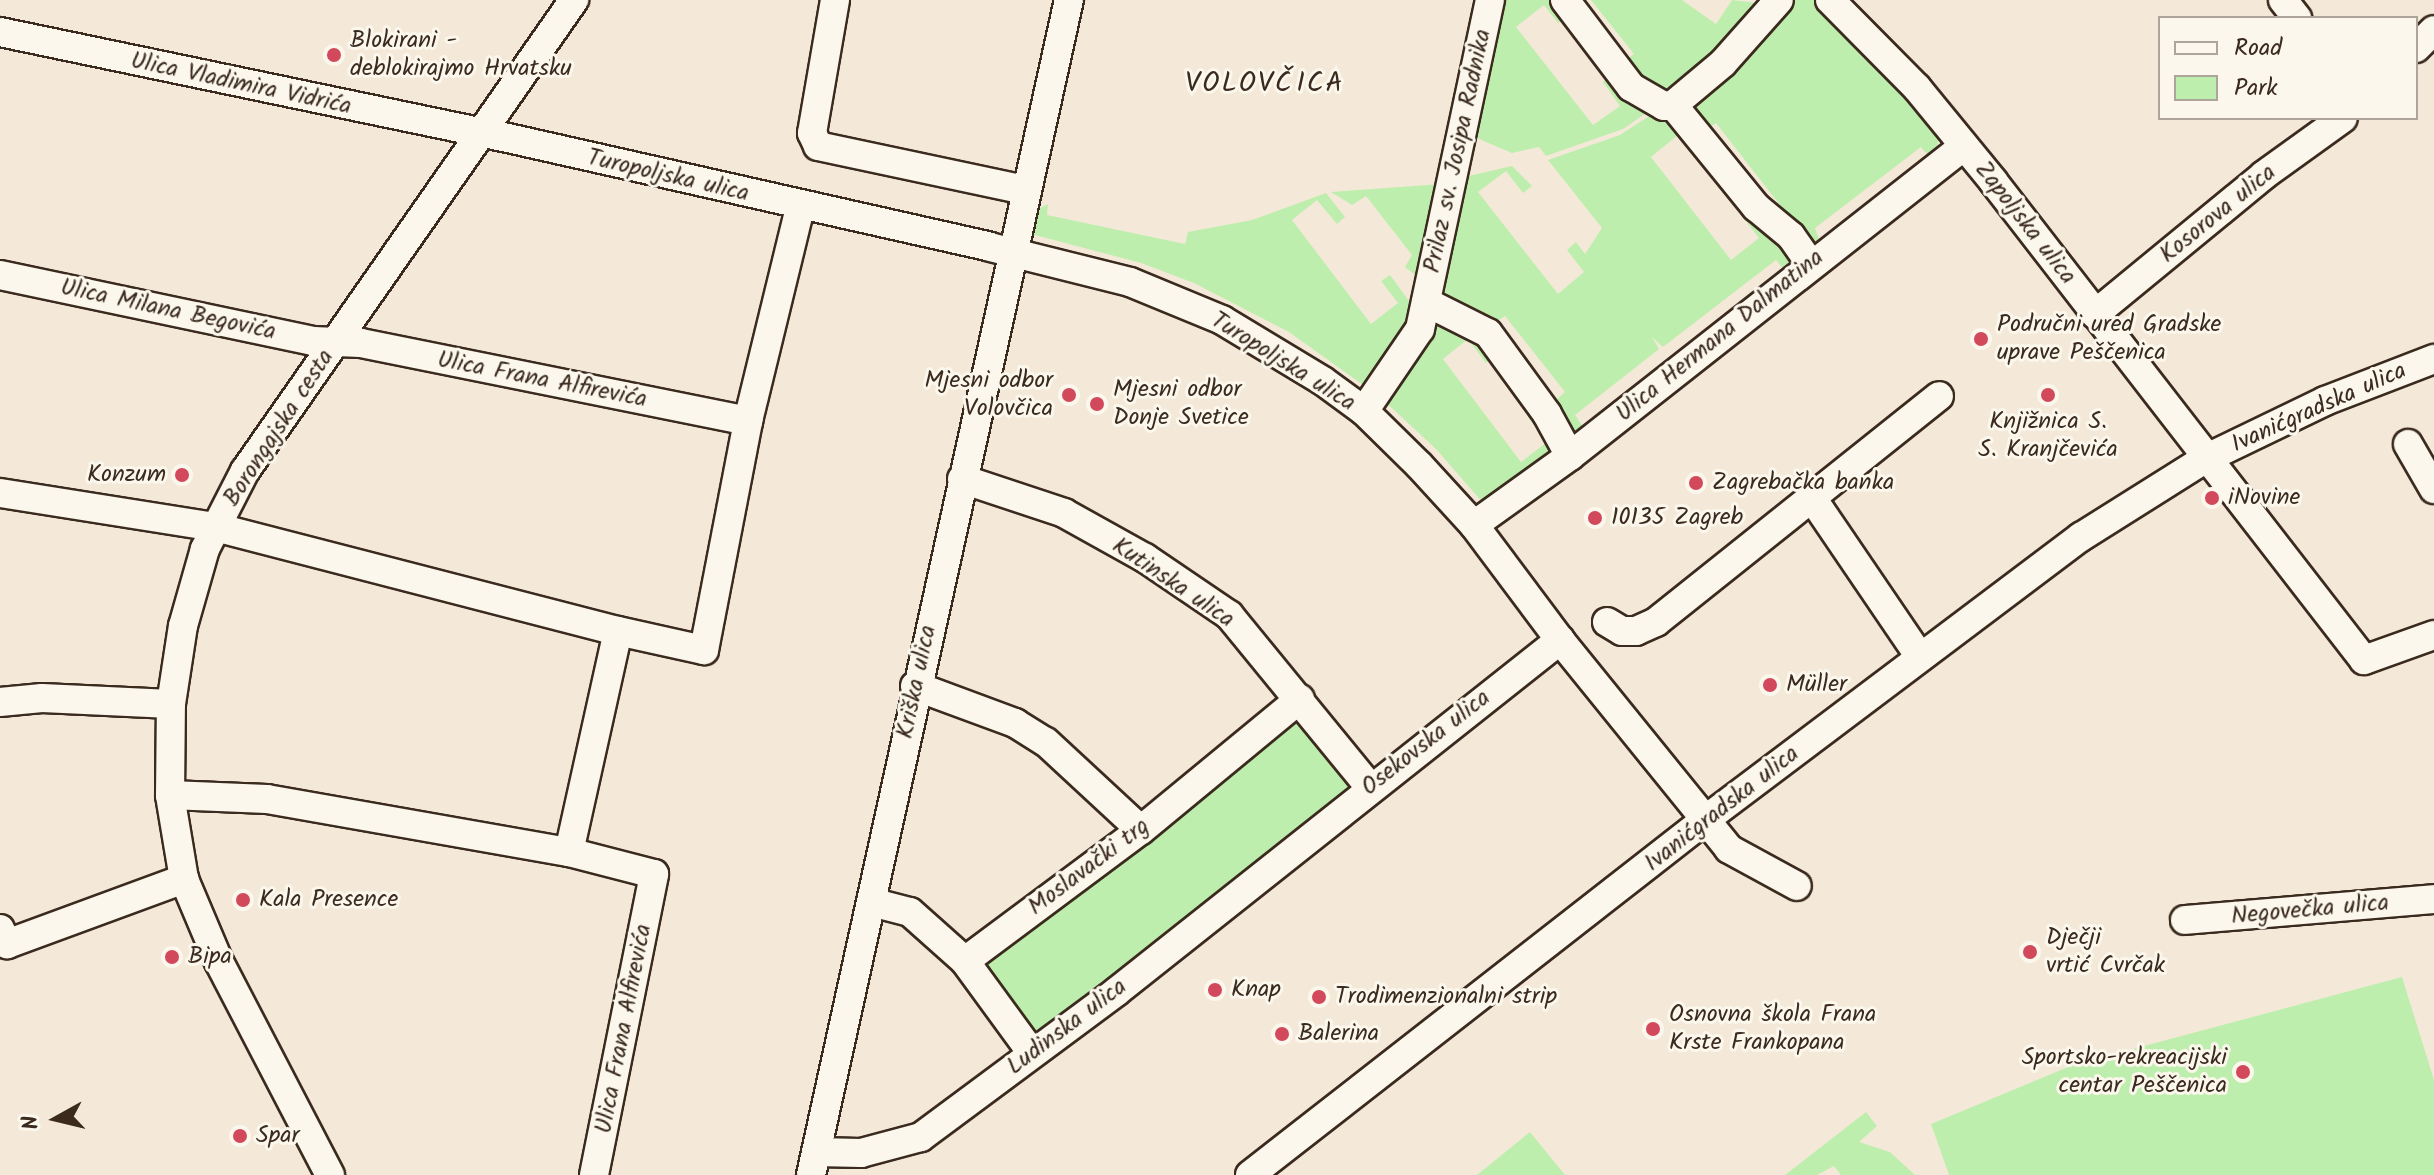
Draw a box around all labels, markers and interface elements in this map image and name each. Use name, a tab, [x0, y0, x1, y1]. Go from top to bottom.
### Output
legend	[2158, 16, 2418, 120]
place label: Blokirani - deblokirajmo Hrvatsku	[350, 27, 572, 83]
street label: Prilaz sv. Josipa Radnika	[1418, 27, 1498, 275]
text: Road	[2234, 29, 2282, 68]
marker: Blokirani - deblokirajmo Hrvatsku	[325, 46, 343, 64]
street label: Ulica Vladimira Vidrića	[128, 47, 354, 121]
district label: VOLOVČICA	[1185, 67, 1345, 101]
text: Park	[2234, 69, 2278, 108]
street label: Turopoljska ulica	[584, 143, 752, 209]
street label: Zapoljska ulica	[1968, 156, 2082, 290]
street label: Kosorova ulica	[2154, 158, 2282, 270]
street label: Ulica Hermana Dalmatina	[1611, 244, 1829, 428]
street label: Ulica Milana Begovića	[58, 273, 278, 347]
street label: Turopoljska ulica	[1205, 306, 1361, 418]
place label: Područni ured Gradske uprave Peščenica	[1997, 311, 2221, 367]
marker: Područni ured Gradske uprave Peščenica	[1972, 330, 1990, 348]
street label: Borongajska cesta	[218, 344, 340, 512]
street label: Ulica Frana Alfirevića	[435, 346, 649, 414]
street label: Ivanićgradska ulica	[2227, 357, 2411, 459]
place label: Mjesni odbor Volovčica	[925, 367, 1053, 423]
place label: Mjesni odbor Donje Svetice	[1113, 376, 1249, 432]
marker: Mjesni odbor Volovčica	[1060, 386, 1078, 404]
marker: Knjižnica S. S. Kranjčevića	[2039, 386, 2057, 404]
marker: Mjesni odbor Donje Svetice	[1088, 395, 1106, 413]
place label: Knjižnica S. S. Kranjčevića	[1978, 408, 2118, 464]
place label: Konzum	[87, 461, 166, 489]
marker: Konzum	[173, 466, 191, 484]
place label: Zagrebačka banka	[1712, 469, 1894, 497]
marker: Zagrebačka banka	[1687, 474, 1705, 492]
place label: iNovine	[2228, 484, 2300, 512]
marker: iNovine	[2203, 489, 2221, 507]
place label: 10135 Zagreb	[1611, 504, 1743, 532]
marker: 10135 Zagreb	[1586, 509, 1604, 527]
street label: Kutinska ulica	[1107, 532, 1239, 634]
street label: Kriška ulica	[891, 623, 943, 741]
place label: Müller	[1786, 671, 1847, 699]
marker: Müller	[1761, 676, 1779, 694]
street label: Osekovska ulica	[1356, 684, 1496, 802]
street label: Ivanićgradska ulica	[1639, 740, 1805, 878]
street label: Moslavački trg	[1023, 812, 1155, 922]
place label: Kala Presence	[259, 886, 398, 914]
street label: Negovečka ulica	[2230, 889, 2390, 931]
marker: Kala Presence	[234, 891, 252, 909]
street label: Ulica Frana Alfirevića	[590, 922, 658, 1136]
place label: Dječji vrtić Cvrčak	[2046, 924, 2165, 980]
place label: Bipa	[188, 943, 232, 971]
marker: Dječji vrtić Cvrčak	[2021, 943, 2039, 961]
marker: Bipa	[163, 948, 181, 966]
street label: Ludinska ulica	[1001, 973, 1133, 1081]
place label: Knap	[1231, 976, 1281, 1004]
marker: Knap	[1206, 981, 1224, 999]
place label: Trodimenzionalni strip	[1335, 983, 1557, 1011]
marker: Trodimenzionalni strip	[1310, 988, 1328, 1006]
place label: Osnovna škola Frana Krste Frankopana	[1669, 1001, 1876, 1057]
place label: Balerina	[1298, 1020, 1379, 1048]
marker: Osnovna škola Frana Krste Frankopana	[1644, 1020, 1662, 1038]
marker: Balerina	[1273, 1025, 1291, 1043]
place label: Sportsko-rekreacijski centar Peščenica	[2022, 1044, 2227, 1100]
marker: Sportsko-rekreacijski centar Peščenica	[2234, 1063, 2252, 1081]
north arrow	[16, 1079, 96, 1159]
text: N	[13, 1113, 50, 1132]
place label: Spar	[256, 1122, 299, 1150]
marker: Spar	[231, 1127, 249, 1145]

